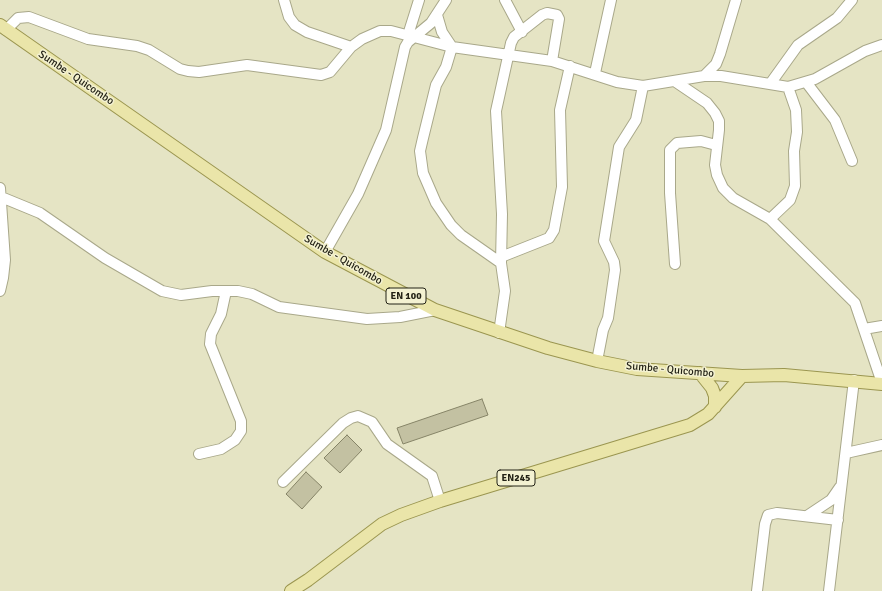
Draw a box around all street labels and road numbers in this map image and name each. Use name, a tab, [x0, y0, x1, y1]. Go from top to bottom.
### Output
street label: Sumbe - Quicombo	[36, 48, 116, 108]
street label: Sumbe - Quicombo	[302, 232, 384, 288]
road number: EN 100	[386, 288, 426, 304]
street label: Sumbe - Quicombo	[626, 360, 714, 380]
road number: EN245	[497, 470, 535, 486]

